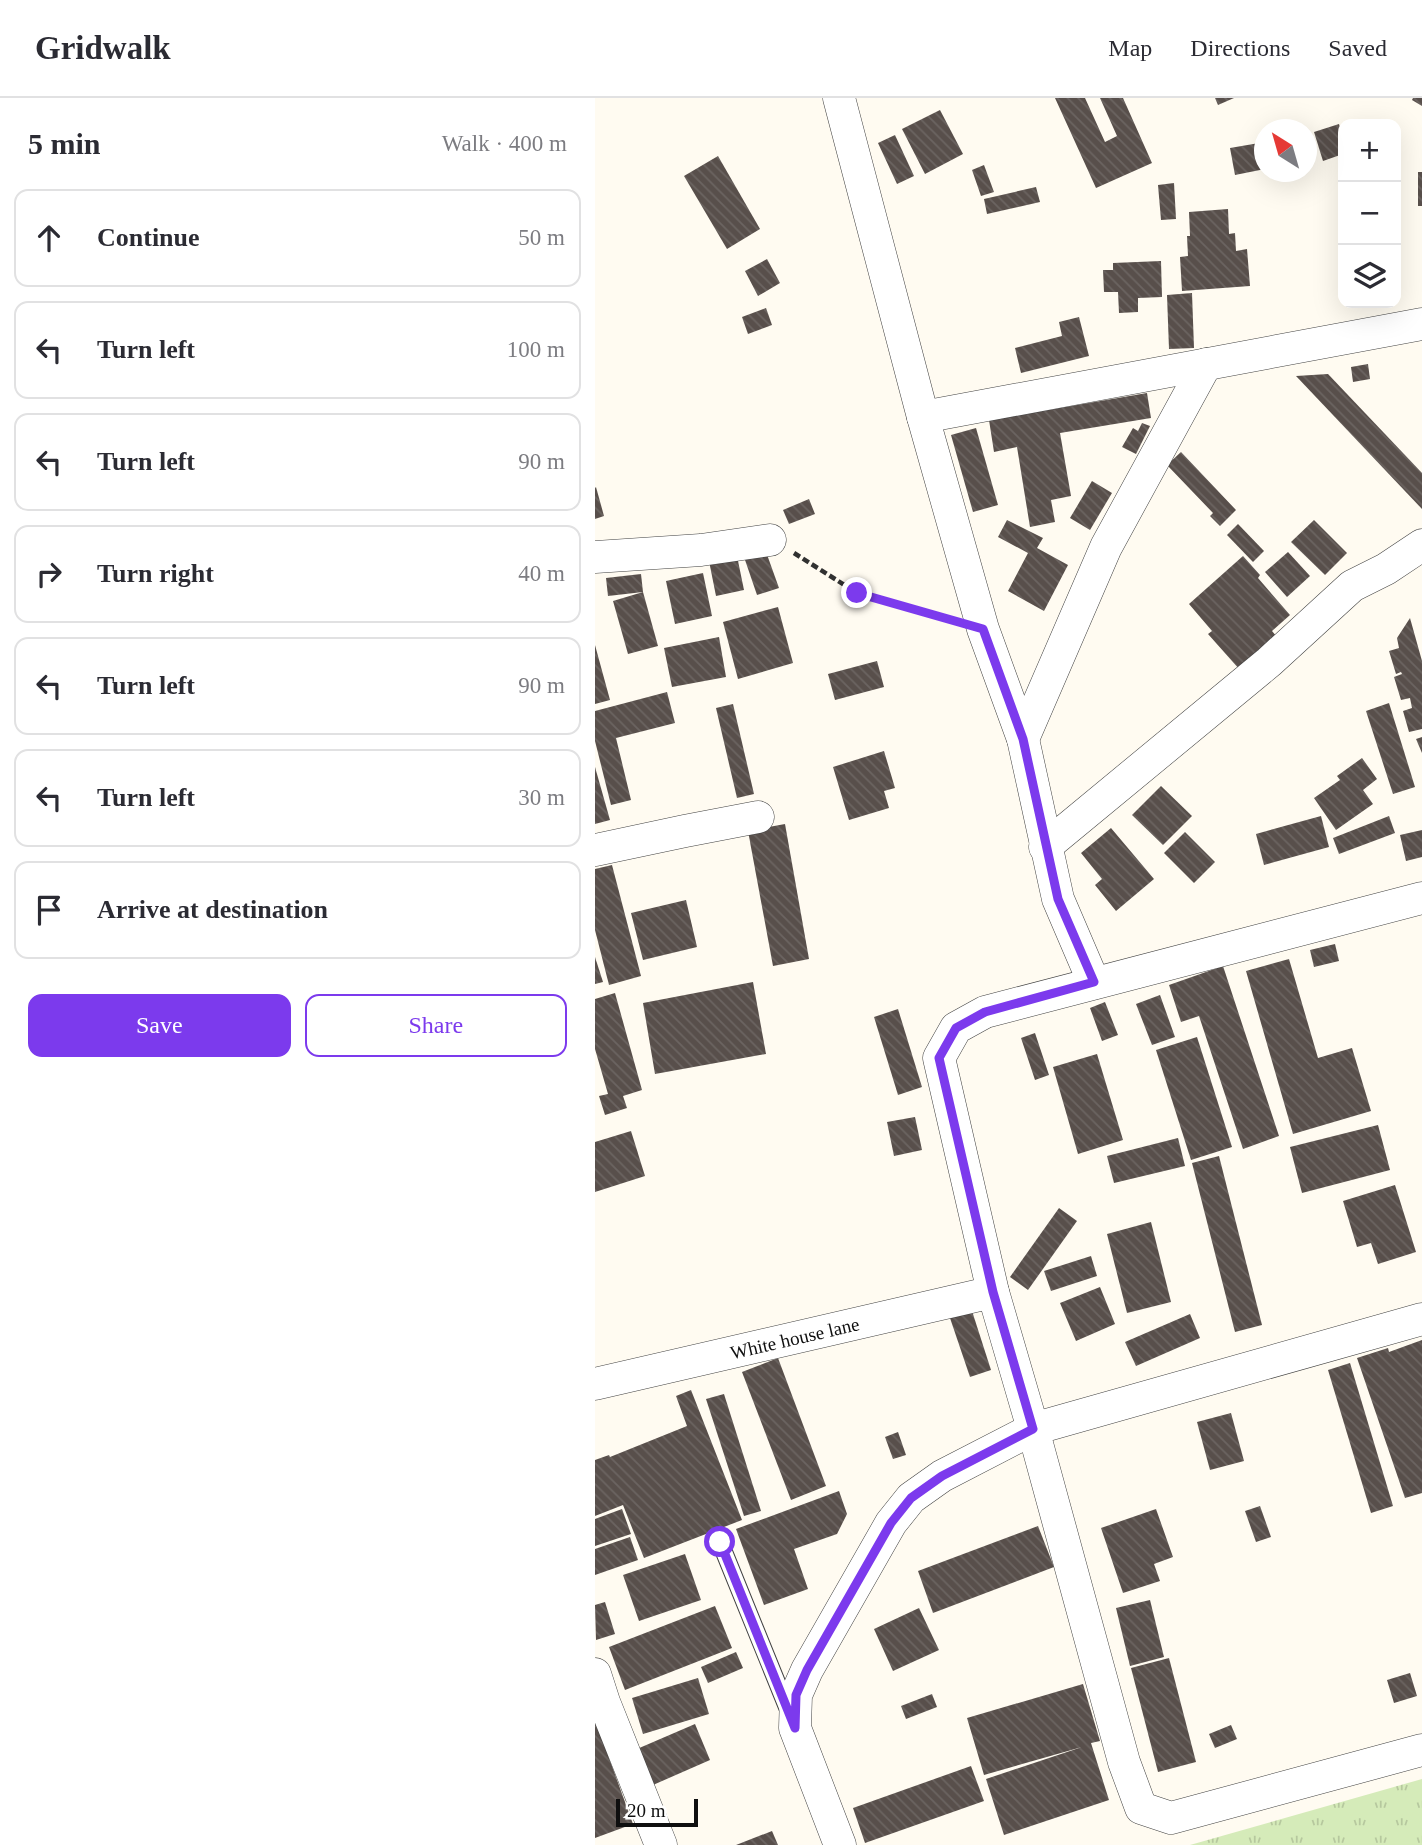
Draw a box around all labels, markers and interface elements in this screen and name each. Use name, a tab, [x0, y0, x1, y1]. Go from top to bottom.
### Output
text: Gridwalk	[35, 30, 171, 66]
text: Map	[1108, 35, 1152, 61]
text: Directions	[1190, 35, 1290, 61]
text: Saved	[1328, 35, 1387, 61]
north arrow	[1254, 119, 1317, 182]
map controls	[1338, 119, 1401, 308]
button: +	[1338, 119, 1401, 182]
text: 5 min	[28, 127, 101, 160]
text: Walk · 400 m	[442, 131, 567, 156]
button: −	[1338, 182, 1401, 245]
icon: ahead	[30, 219, 68, 257]
text: Continue	[97, 223, 200, 252]
text: 50 m	[518, 225, 565, 250]
button: layers	[1338, 245, 1401, 308]
icon: left	[30, 331, 68, 369]
text: Turn left	[97, 335, 195, 364]
text: 100 m	[507, 337, 565, 362]
icon: left	[30, 443, 68, 481]
text: Turn left	[97, 447, 195, 476]
text: 90 m	[518, 449, 565, 474]
icon: right	[30, 555, 68, 593]
text: Turn right	[97, 559, 214, 588]
text: 40 m	[518, 561, 565, 586]
route end	[841, 577, 872, 608]
icon: left	[30, 667, 68, 705]
text: Turn left	[97, 671, 195, 700]
text: 90 m	[518, 673, 565, 698]
icon: left	[30, 779, 68, 817]
text: Turn left	[97, 783, 195, 812]
text: 30 m	[518, 785, 565, 810]
icon: arrive	[30, 891, 68, 929]
text: Arrive at destination	[97, 895, 328, 924]
button: Save	[28, 994, 291, 1057]
button: Share	[305, 994, 567, 1057]
street label: White house lane	[728, 1313, 861, 1363]
route start	[704, 1526, 735, 1557]
scale bar	[616, 1796, 698, 1828]
text: 20 m	[627, 1800, 666, 1821]

